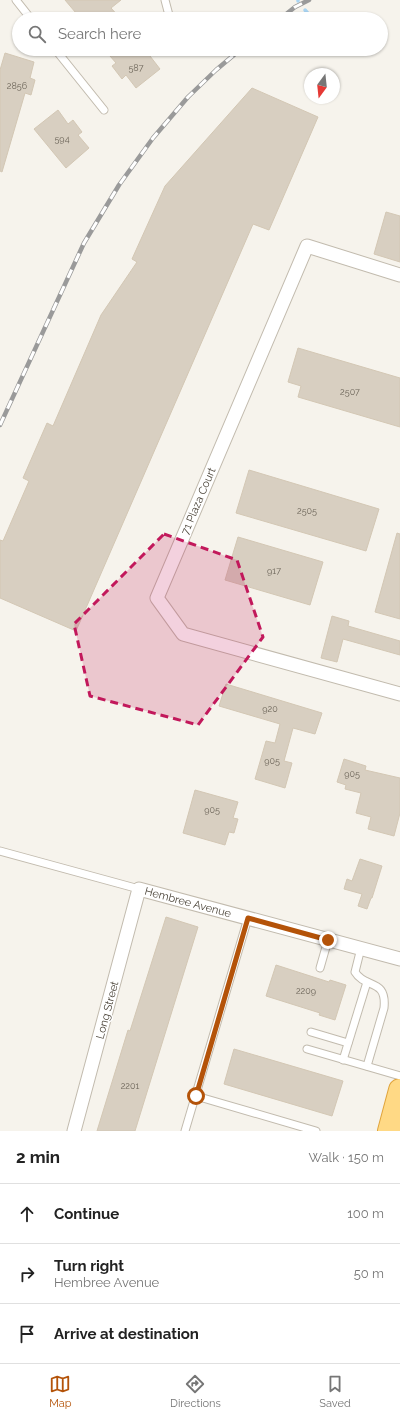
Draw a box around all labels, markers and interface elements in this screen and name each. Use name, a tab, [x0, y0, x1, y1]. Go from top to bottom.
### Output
search box	[12, 12, 388, 56]
icon: search	[26, 23, 48, 45]
text: Search here	[58, 25, 141, 43]
house number: 587	[128, 63, 144, 73]
north arrow	[304, 68, 340, 104]
house number: 2856	[7, 81, 28, 91]
house number: 594	[54, 134, 70, 144]
house number: 2507	[340, 387, 360, 397]
street label: 71 Plaza Court	[178, 465, 219, 537]
house number: 2505	[297, 506, 317, 516]
house number: 917	[267, 566, 281, 576]
house number: 920	[262, 704, 278, 714]
house number: 905	[264, 756, 280, 766]
house number: 905	[344, 769, 360, 779]
house number: 905	[204, 805, 220, 815]
street label: Hembree Avenue	[143, 885, 233, 920]
route end	[319, 931, 337, 949]
street label: Long Street	[94, 979, 122, 1040]
house number: 2209	[296, 986, 316, 996]
house number: 2201	[121, 1081, 140, 1091]
route start	[187, 1087, 205, 1105]
text: 2 min	[16, 1147, 60, 1167]
text: Walk · 150 m	[309, 1150, 384, 1165]
icon: ahead	[16, 1203, 38, 1225]
text: Continue	[54, 1205, 119, 1223]
text: 100 m	[347, 1206, 384, 1221]
text: Turn right	[54, 1257, 124, 1275]
icon: right	[16, 1263, 38, 1285]
text: 50 m	[354, 1266, 384, 1281]
text: Hembree Avenue	[54, 1275, 159, 1290]
icon: arrive	[16, 1323, 38, 1345]
text: Arrive at destination	[54, 1325, 199, 1343]
tab: Map	[49, 1373, 72, 1410]
tab: Directions	[170, 1373, 221, 1410]
tab: Saved	[319, 1373, 351, 1410]

